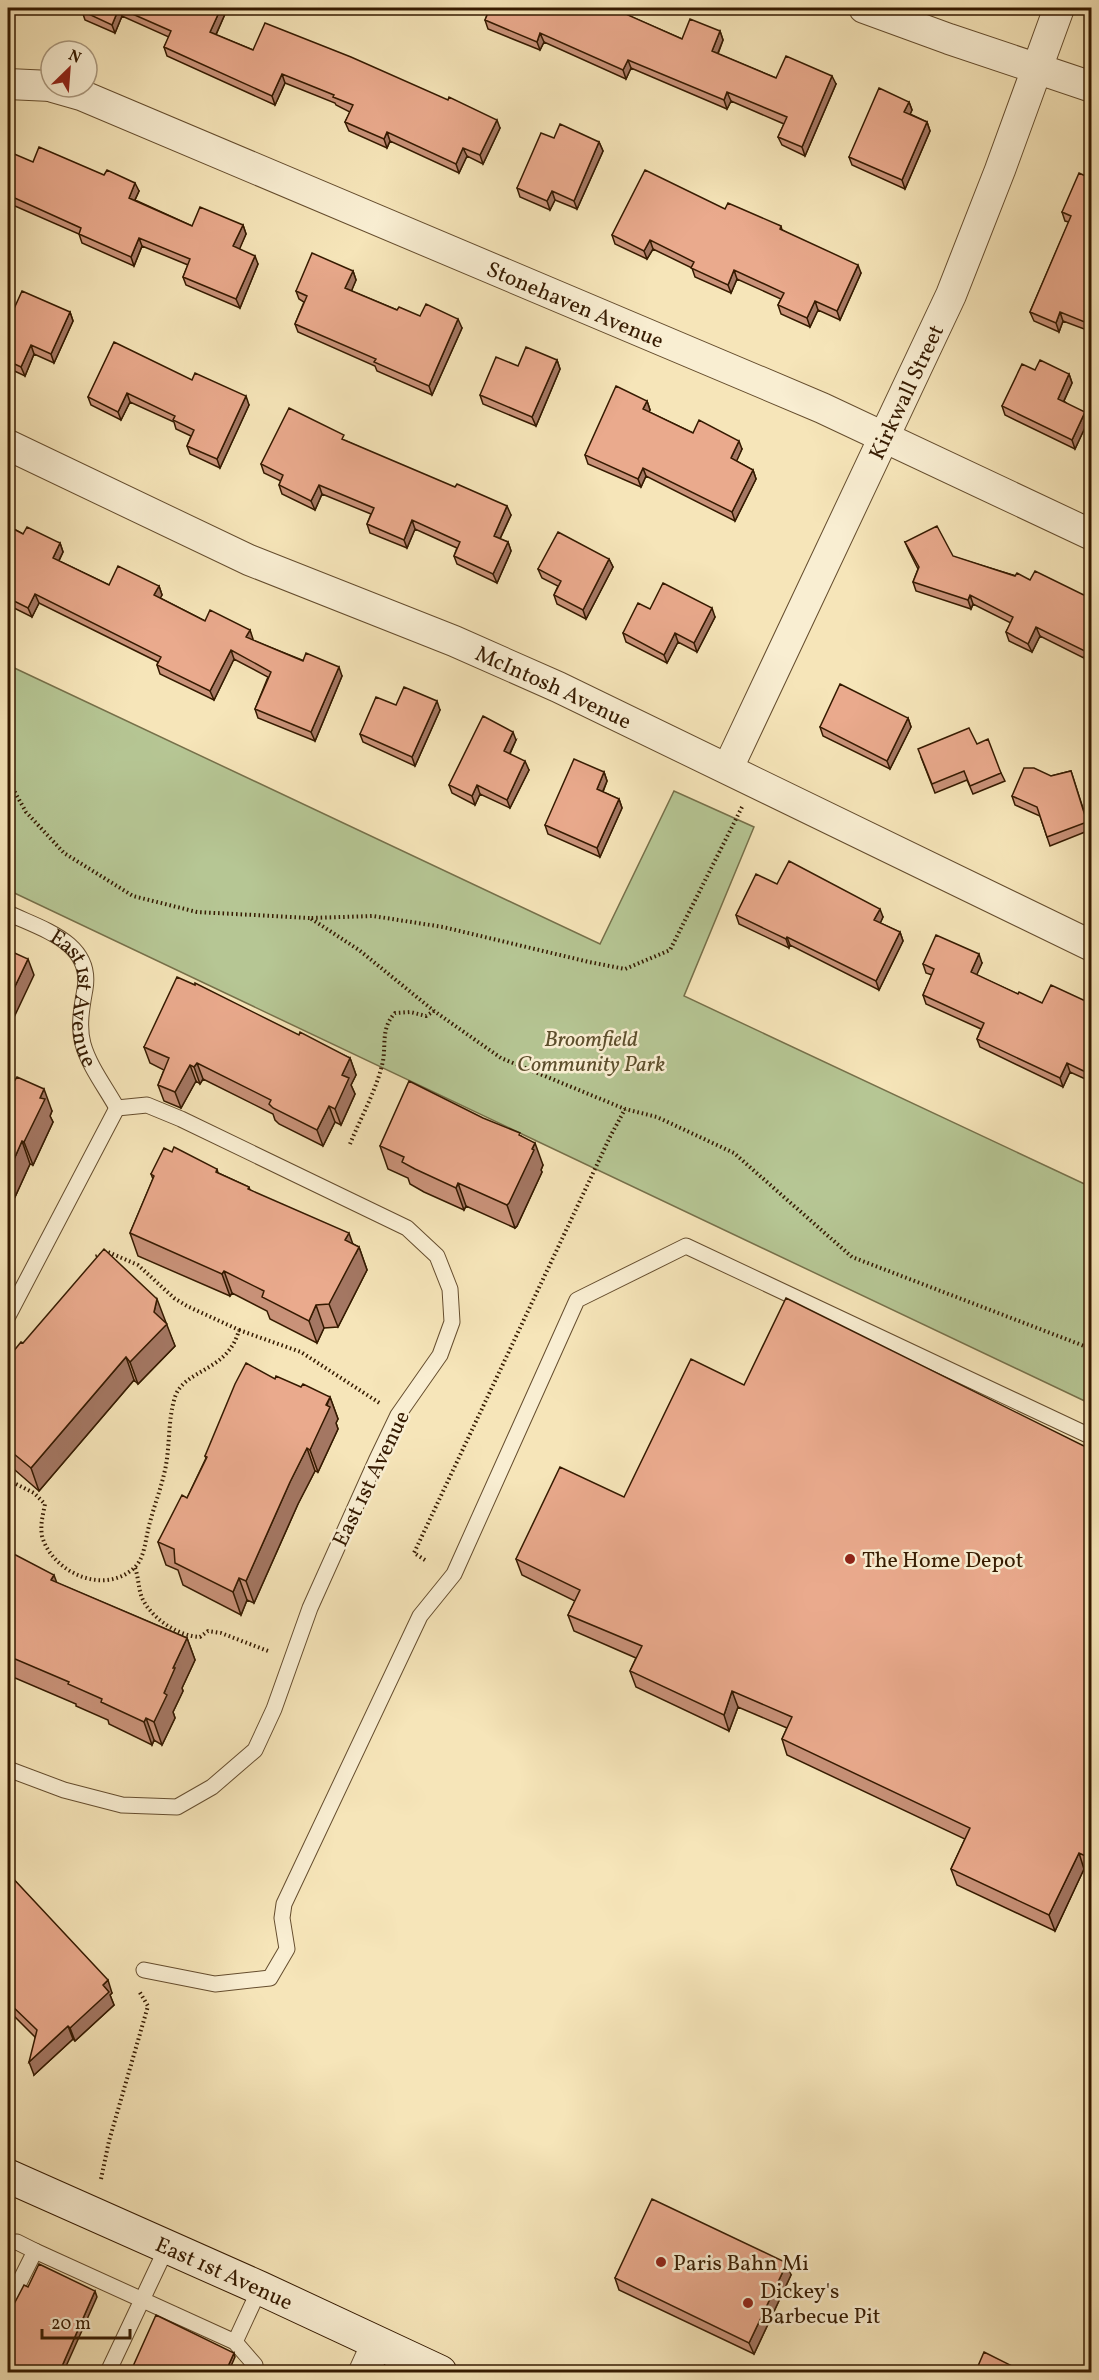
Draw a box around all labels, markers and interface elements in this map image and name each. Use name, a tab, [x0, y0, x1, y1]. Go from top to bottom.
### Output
north arrow	[39, 39, 99, 99]
text: N	[65, 45, 85, 70]
street label: Stonehaven Avenue	[481, 255, 668, 357]
street label: Kirkwall Street	[863, 320, 953, 465]
street label: McIntosh Avenue	[470, 639, 636, 738]
street label: East 1st Avenue	[43, 922, 103, 1073]
park label: Broomfield Community Park	[517, 1025, 665, 1081]
street label: East 1st Avenue	[326, 1406, 419, 1552]
place label: The Home Depot	[862, 1546, 1024, 1577]
marker: The Home Depot	[843, 1552, 857, 1566]
street label: East 1st Avenue	[150, 2230, 297, 2319]
place label: Paris Bahn Mi	[673, 2249, 809, 2280]
marker: Paris Bahn Mi	[654, 2255, 668, 2269]
place label: Dickey's Barbecue Pit	[760, 2277, 881, 2333]
marker: Dickey's Barbecue Pit	[741, 2296, 755, 2310]
scale bar	[42, 2302, 130, 2340]
text: 20 m	[51, 2312, 91, 2337]

